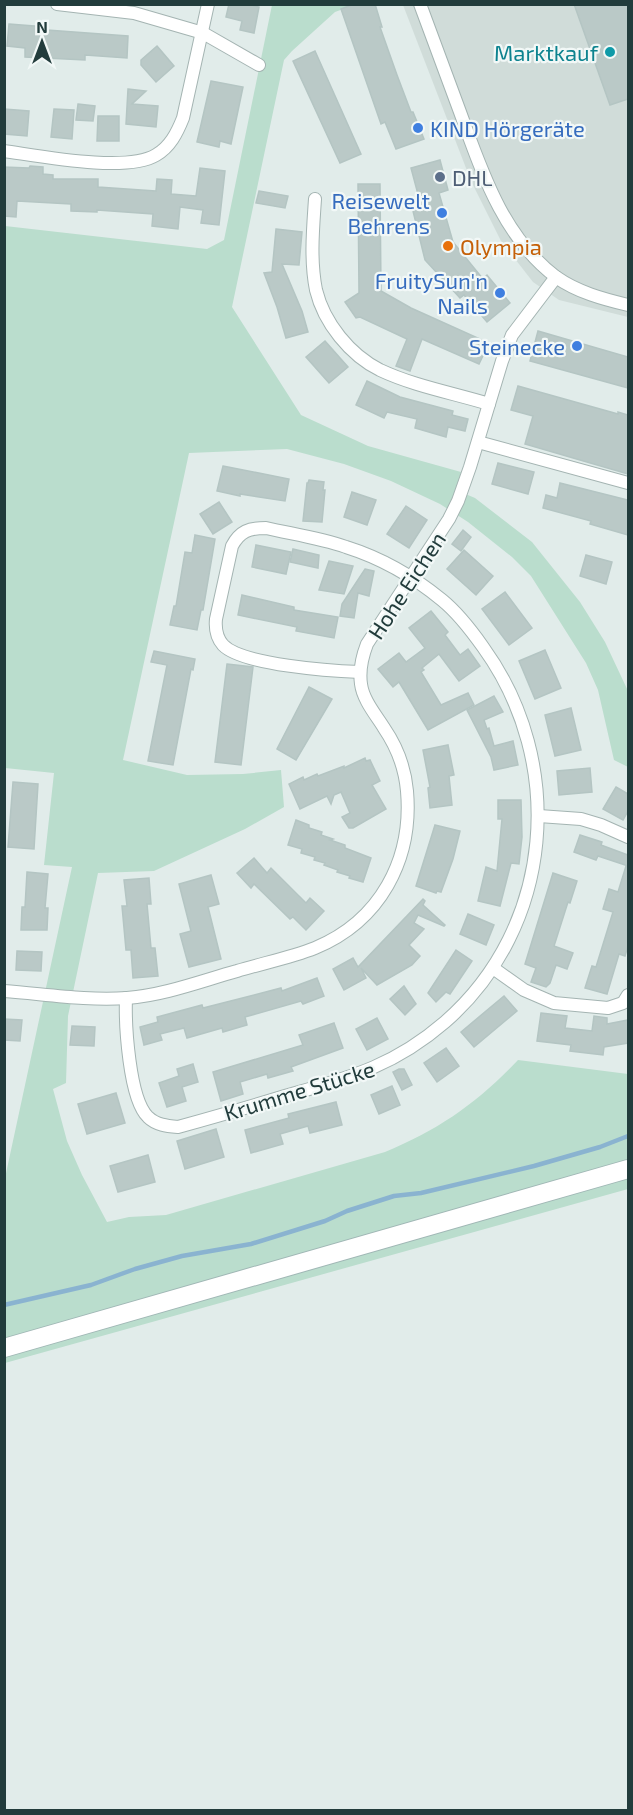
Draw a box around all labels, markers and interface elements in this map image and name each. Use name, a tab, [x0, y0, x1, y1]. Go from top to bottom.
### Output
north arrow	[12, 12, 72, 72]
text: N	[36, 17, 48, 36]
place label: Marktkauf	[494, 39, 599, 65]
marker: Marktkauf	[603, 45, 617, 59]
place label: KIND Hörgeräte	[430, 115, 585, 141]
marker: KIND Hörgeräte	[411, 121, 425, 135]
place label: DHL	[452, 164, 493, 190]
marker: DHL	[433, 170, 447, 184]
place label: Reisewelt Behrens	[332, 187, 430, 238]
marker: Reisewelt Behrens	[435, 206, 449, 220]
place label: Olympia	[460, 233, 542, 259]
marker: Olympia	[441, 239, 455, 253]
place label: FruitySun'n Nails	[375, 267, 488, 318]
marker: FruitySun'n Nails	[493, 286, 507, 300]
place label: Steinecke	[469, 333, 565, 359]
marker: Steinecke	[570, 339, 584, 353]
street label: Hohe Eichen	[362, 527, 450, 643]
street label: Krumme Stücke	[221, 1055, 377, 1125]

